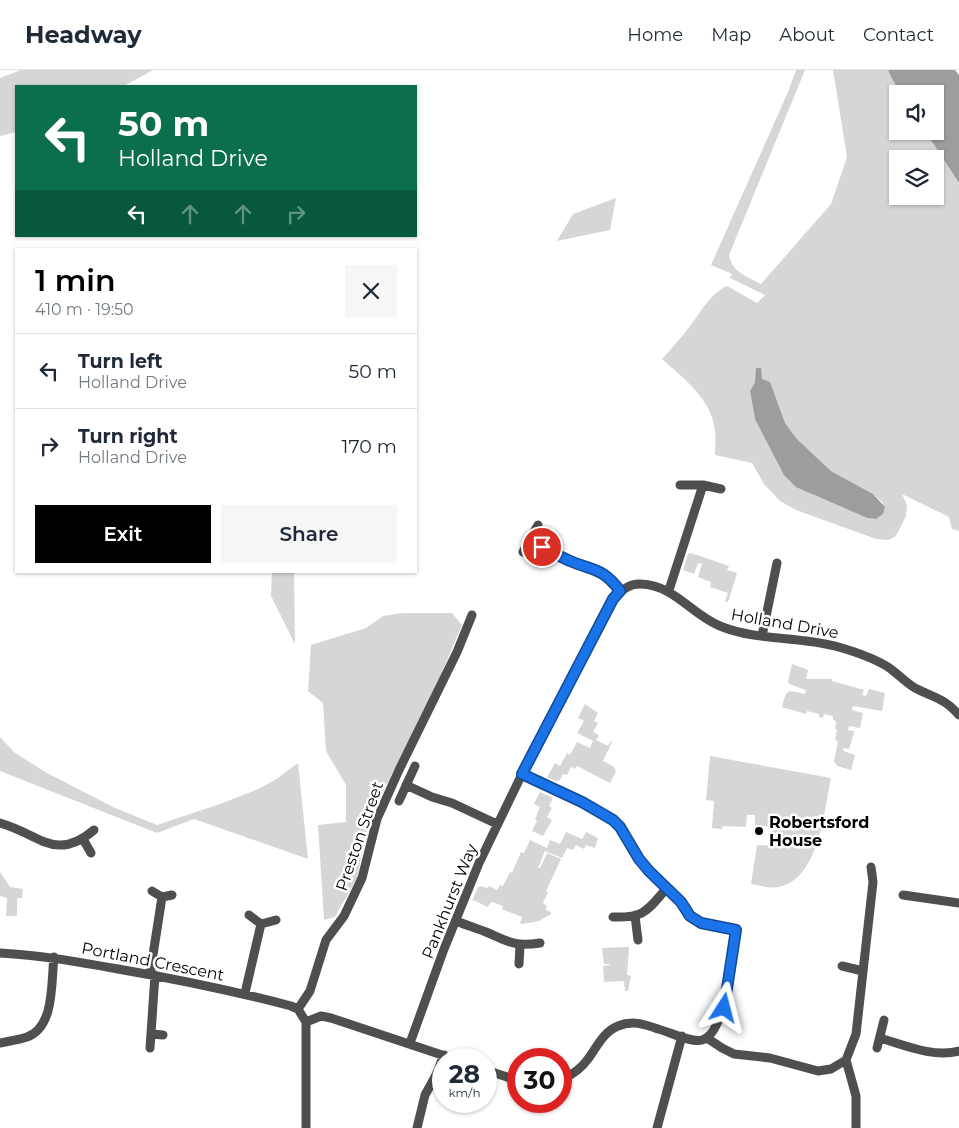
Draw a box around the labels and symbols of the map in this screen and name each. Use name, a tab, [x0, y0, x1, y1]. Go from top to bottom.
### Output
pin	[521, 526, 563, 568]
street label: Holland Drive	[730, 605, 840, 642]
street label: Preston Street	[332, 779, 387, 893]
place label: Robertsford House	[769, 813, 869, 850]
marker: Robertsford House	[753, 825, 765, 837]
street label: Pankhurst Way	[418, 841, 481, 961]
street label: Portland Crescent	[80, 938, 226, 985]
position arrow	[697, 981, 749, 1033]
speed limit sign: 30	[507, 1048, 572, 1113]

